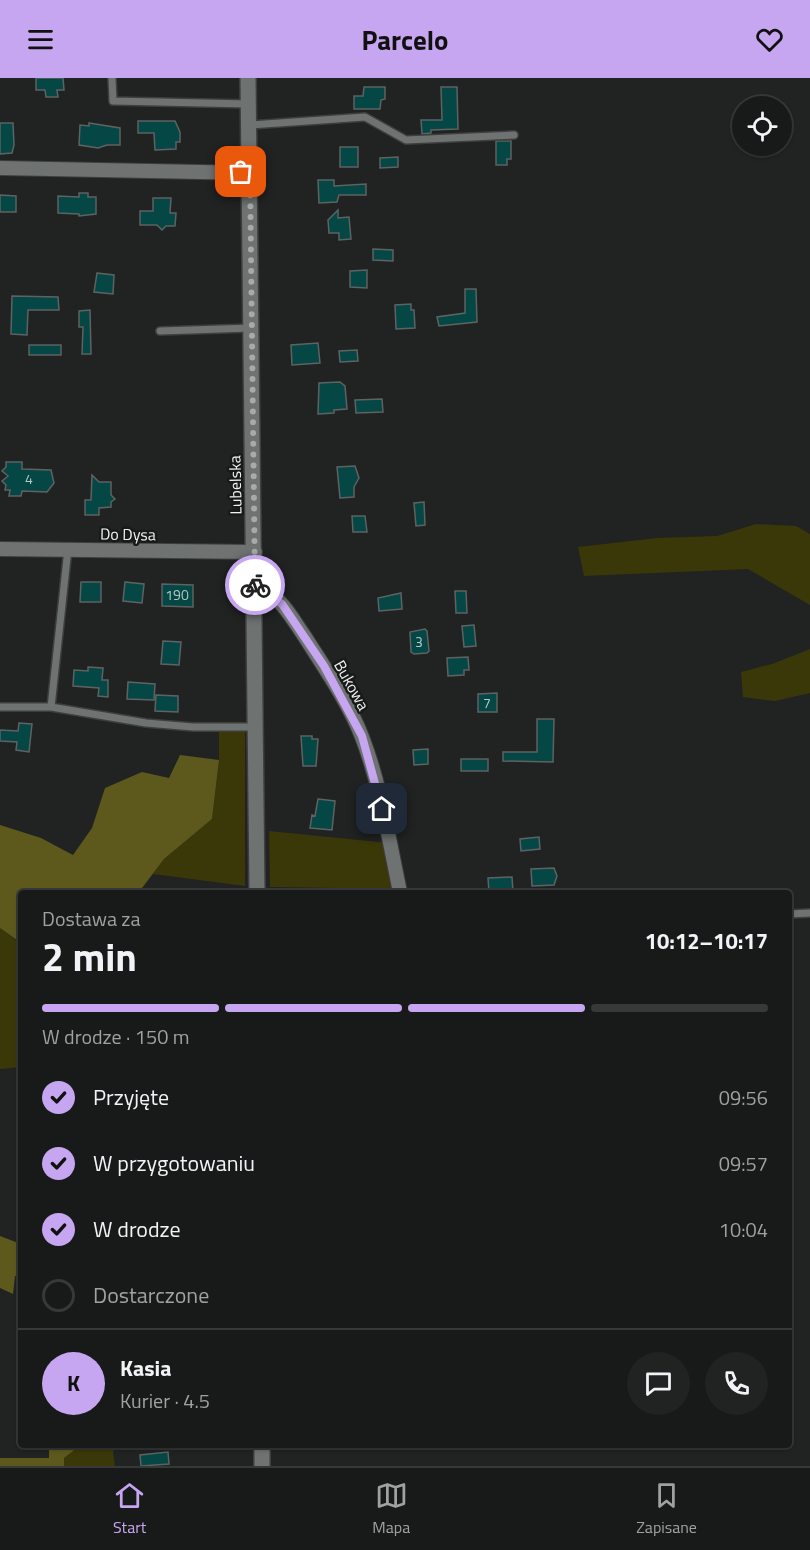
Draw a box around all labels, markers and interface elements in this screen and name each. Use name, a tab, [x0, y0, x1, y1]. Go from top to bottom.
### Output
text: Parcelo	[362, 19, 448, 60]
icon: menu	[24, 23, 57, 56]
icon: heart	[753, 23, 786, 56]
map controls	[732, 96, 792, 156]
button: locate	[732, 96, 792, 156]
pin	[215, 146, 266, 197]
icon: bag	[224, 155, 257, 188]
street label: Lubelska	[222, 455, 248, 515]
house number: 4	[25, 468, 33, 489]
street label: Do Dysa	[100, 522, 156, 546]
courier	[225, 555, 285, 615]
icon: bike	[239, 569, 272, 602]
house number: 190	[165, 584, 189, 605]
house number: 3	[415, 631, 423, 652]
street label: Bukowa	[328, 655, 376, 715]
house number: 7	[483, 692, 491, 713]
pin	[356, 783, 407, 834]
icon: home	[365, 792, 398, 825]
text: Dostawa za	[42, 903, 140, 934]
text: 10:12–10:17	[645, 924, 768, 958]
text: 2 min	[42, 927, 137, 986]
text: W drodze · 150 m	[42, 1021, 190, 1052]
text: Przyjęte	[93, 1080, 169, 1114]
icon: check	[42, 1081, 75, 1114]
text: 09:56	[719, 1082, 768, 1113]
text: W przygotowaniu	[93, 1146, 255, 1180]
icon: check	[42, 1147, 75, 1180]
text: 09:57	[719, 1148, 768, 1179]
text: W drodze	[93, 1212, 181, 1246]
icon: check	[42, 1213, 75, 1246]
text: 10:04	[719, 1214, 768, 1245]
text: Dostarczone	[93, 1278, 209, 1312]
text: Kasia	[120, 1351, 171, 1385]
button: chat	[627, 1352, 690, 1415]
button: phone	[705, 1352, 768, 1415]
text: K	[67, 1366, 80, 1400]
text: Kurier · 4.5	[120, 1385, 210, 1416]
tab: Start	[113, 1479, 146, 1539]
tab: Mapa	[372, 1479, 410, 1539]
tab: Zapisane	[636, 1479, 697, 1539]

